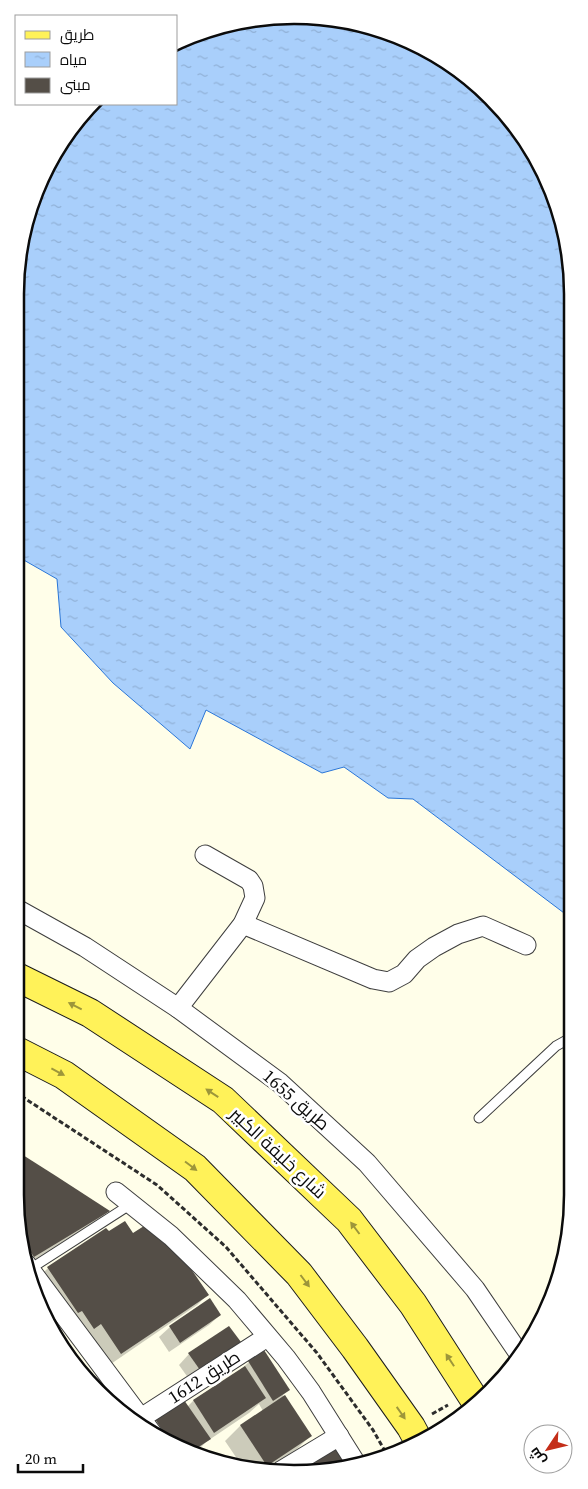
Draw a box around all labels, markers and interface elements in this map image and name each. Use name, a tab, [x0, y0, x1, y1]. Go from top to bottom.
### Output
legend	[15, 15, 178, 105]
text: طريق	[60, 24, 94, 45]
text: مياه	[60, 49, 87, 70]
text: مبنى	[60, 74, 91, 95]
one-way arrow	[68, 1002, 82, 1010]
street label: طريق 1655	[257, 1064, 335, 1136]
one-way arrow	[51, 1068, 66, 1076]
one-way arrow	[205, 1088, 219, 1098]
street label: شارع خليفة الكبير	[224, 1101, 332, 1204]
one-way arrow	[184, 1160, 197, 1171]
one-way arrow	[350, 1222, 361, 1235]
one-way arrow	[300, 1274, 310, 1288]
street label: طريق 1612	[163, 1344, 245, 1409]
one-way arrow	[445, 1354, 455, 1367]
one-way arrow	[396, 1406, 406, 1419]
north arrow	[523, 1424, 573, 1474]
scale bar	[18, 1442, 82, 1474]
text: ش	[524, 1443, 551, 1470]
text: 20 m	[25, 1448, 57, 1469]

